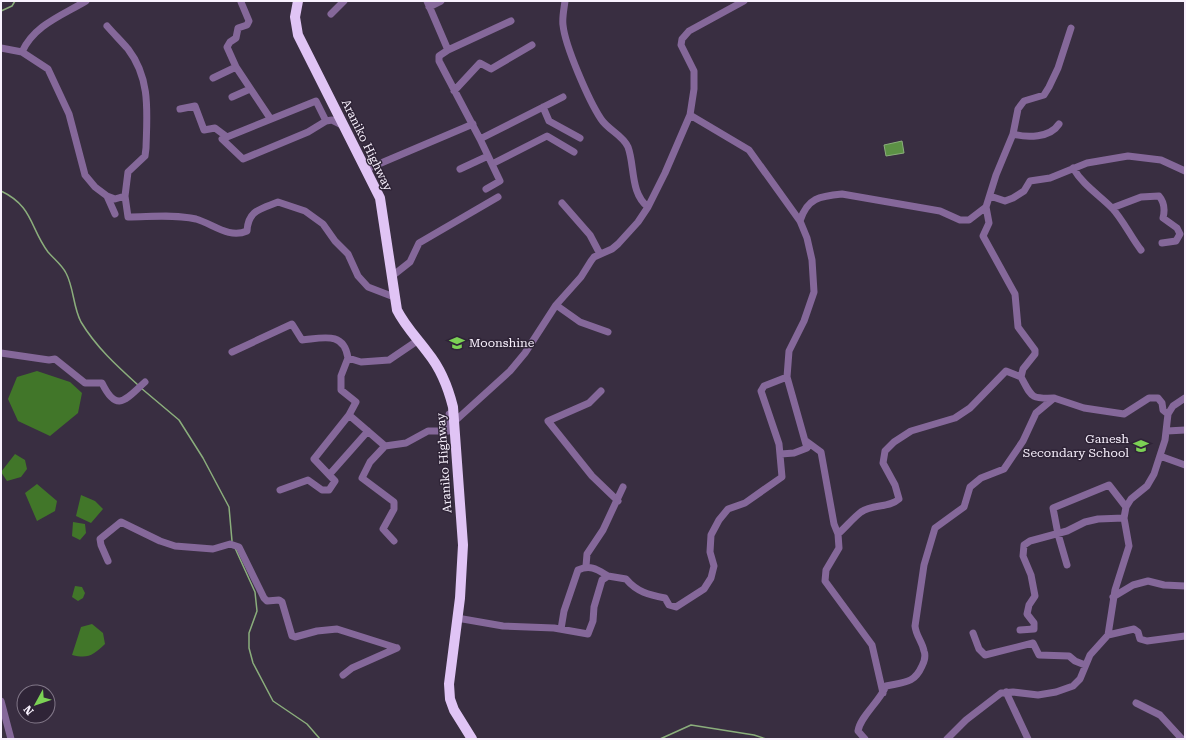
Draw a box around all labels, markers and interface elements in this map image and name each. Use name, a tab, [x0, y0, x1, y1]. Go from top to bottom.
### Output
street label: Araniko Highway	[339, 97, 396, 194]
school or university icon: Moonshine	[448, 334, 466, 352]
place label: Moonshine	[469, 336, 535, 350]
street label: Araniko Highway	[433, 412, 454, 513]
place label: Ganesh Secondary School	[1023, 432, 1129, 460]
school or university icon: Ganesh Secondary School	[1132, 437, 1150, 455]
north arrow	[16, 684, 56, 724]
text: N	[21, 702, 36, 718]

